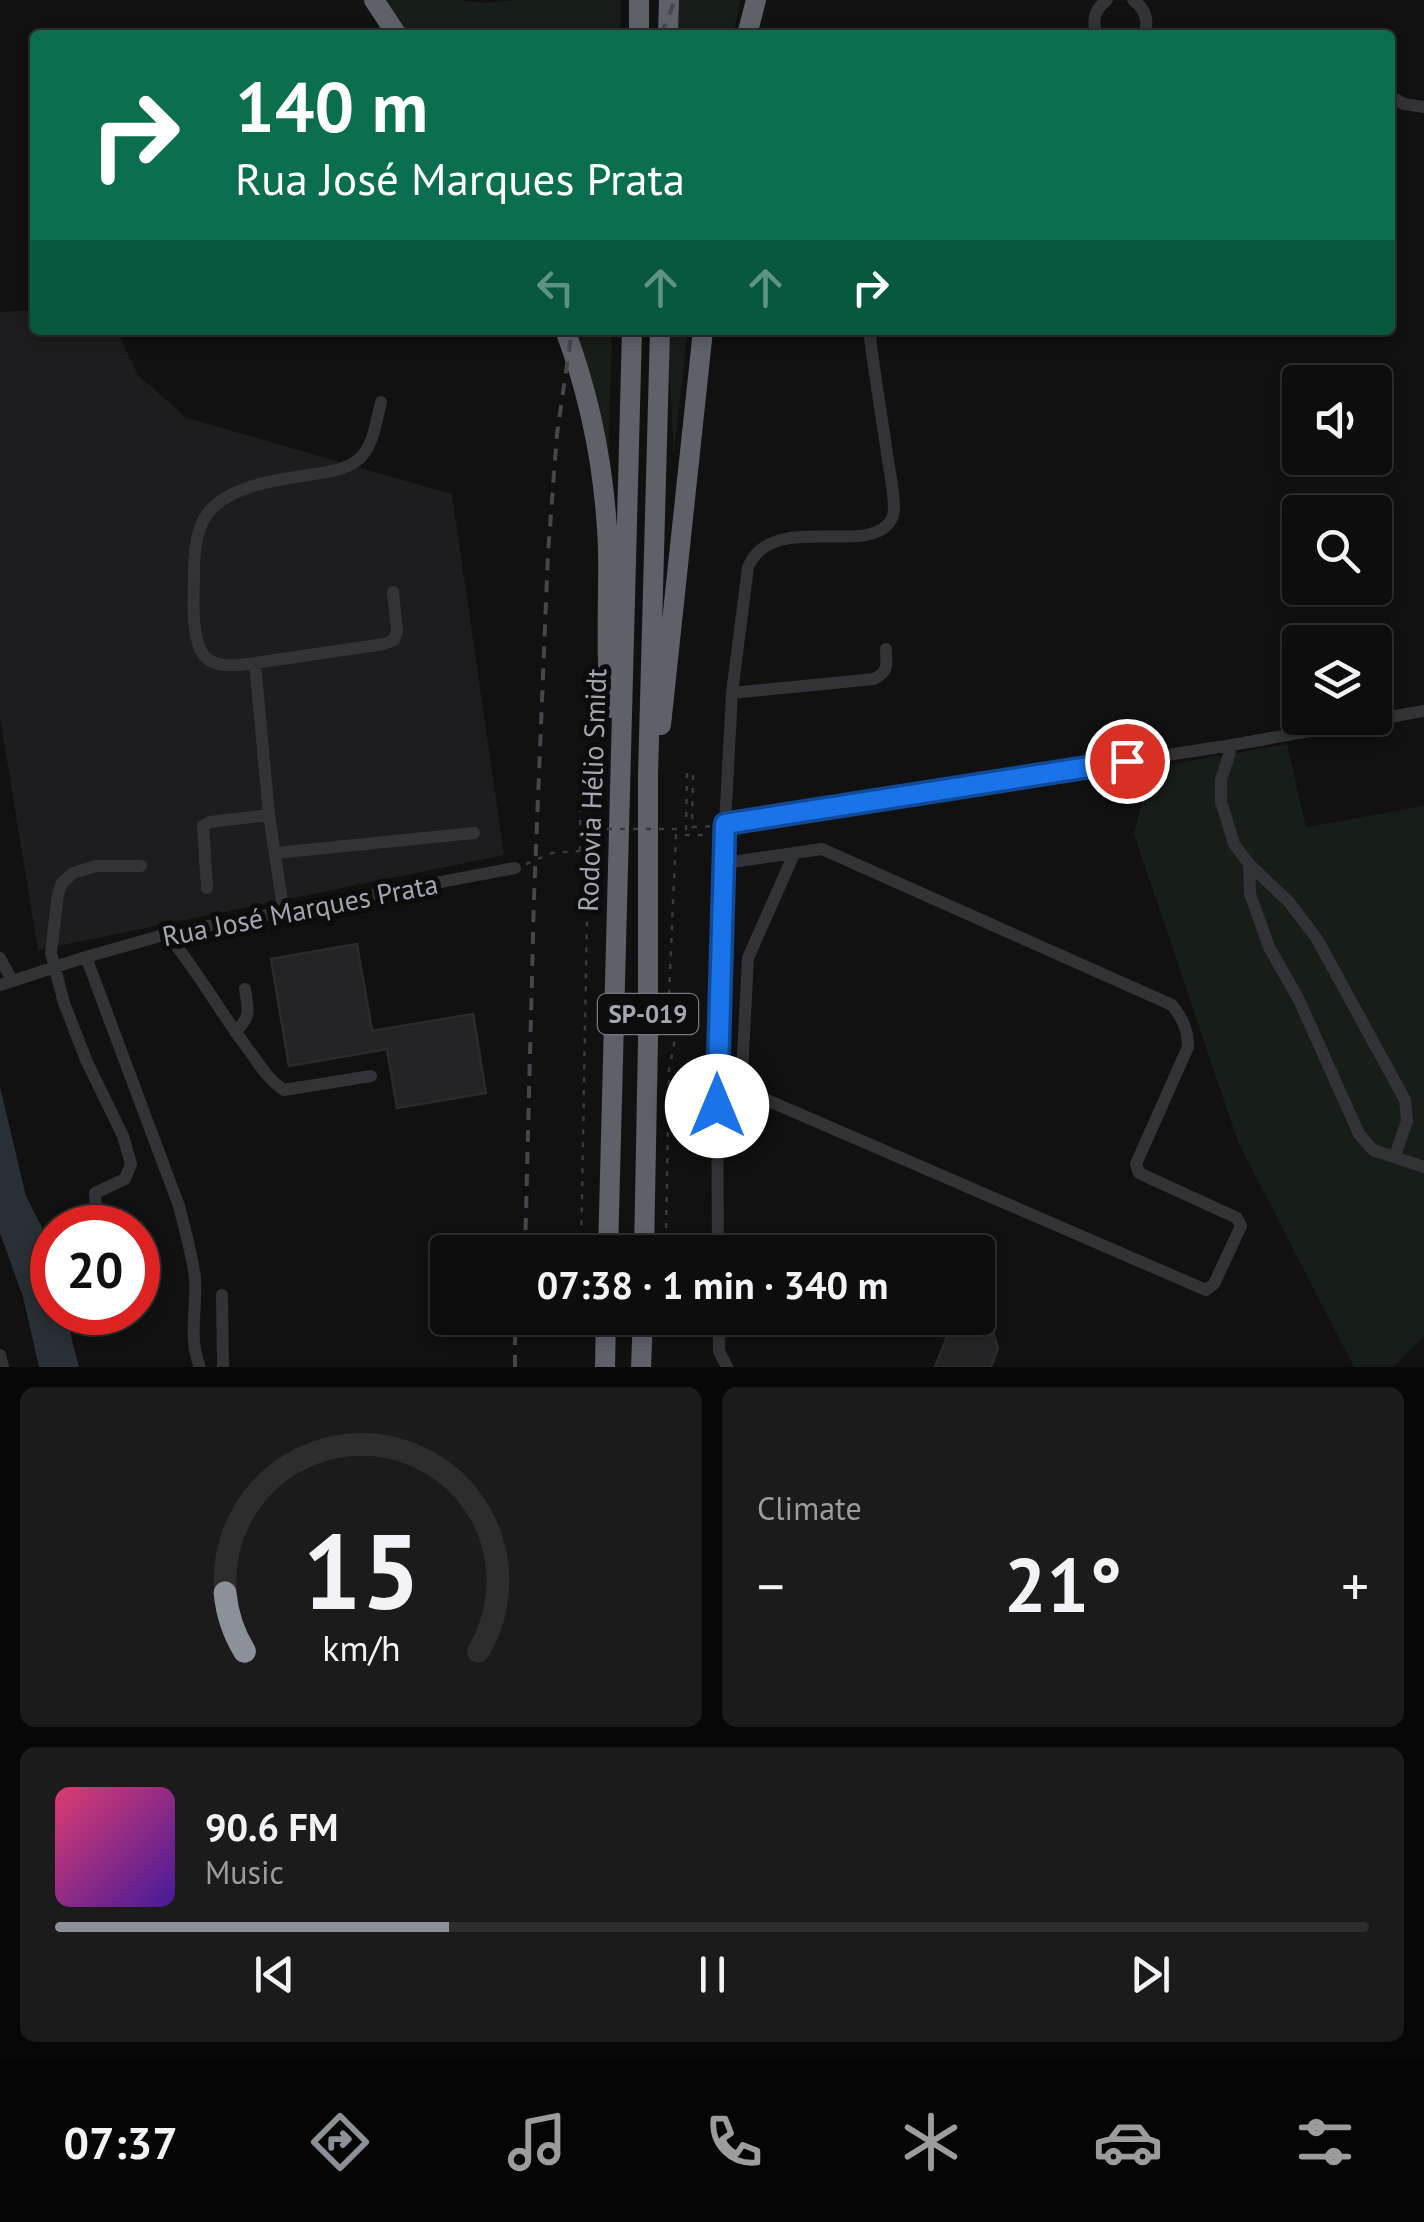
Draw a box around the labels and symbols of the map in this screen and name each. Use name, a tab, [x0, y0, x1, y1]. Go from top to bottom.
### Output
street label: Rodovia Hélio Smidt	[569, 667, 614, 912]
pin	[1085, 719, 1170, 804]
street label: Rua José Marques Prata	[159, 865, 441, 954]
road number: SP-019	[598, 994, 698, 1034]
position arrow	[665, 1054, 769, 1158]
speed limit sign: 20	[30, 1205, 160, 1335]

